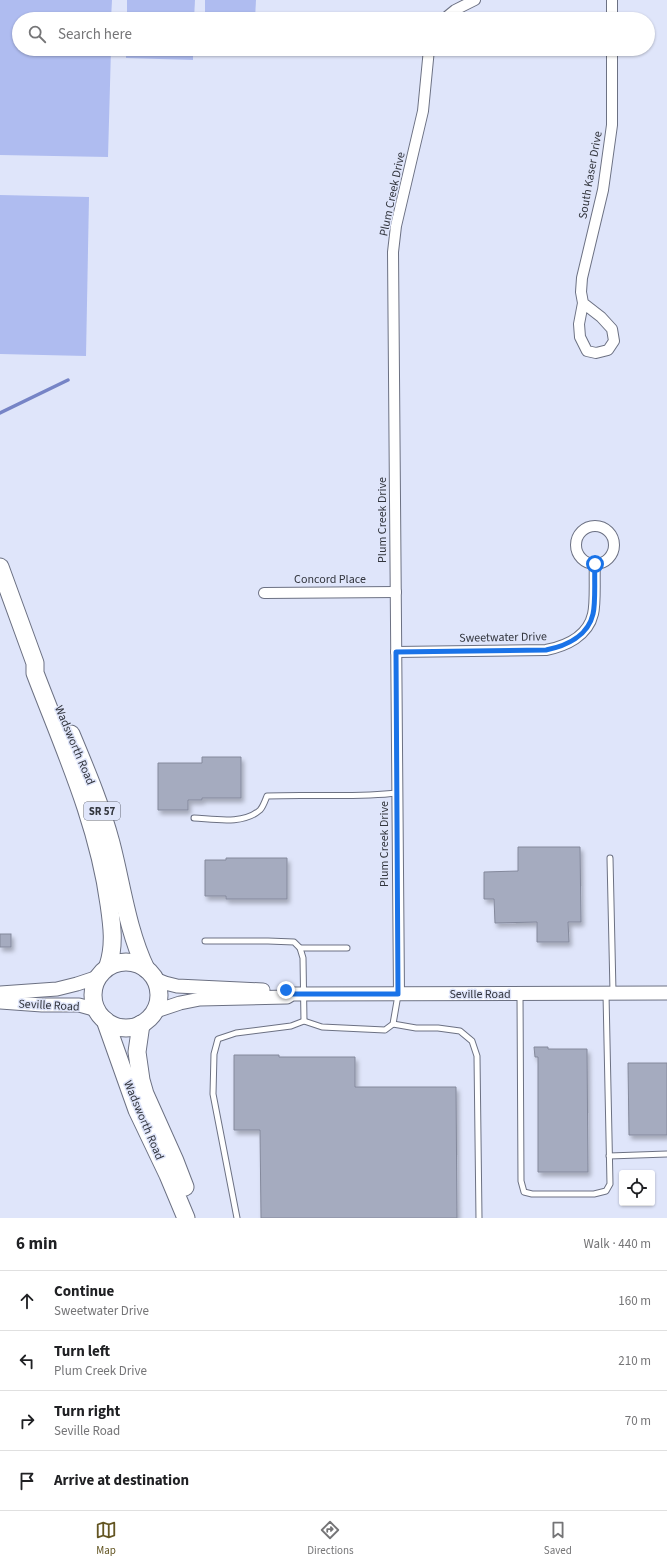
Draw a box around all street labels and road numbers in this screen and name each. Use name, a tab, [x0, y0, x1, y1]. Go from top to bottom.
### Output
street label: South Kaser Drive	[574, 130, 607, 220]
street label: Plum Creek Drive	[375, 150, 410, 238]
street label: Plum Creek Drive	[374, 477, 391, 563]
street label: Concord Place	[294, 571, 366, 588]
street label: Sweetwater Drive	[459, 628, 547, 647]
street label: Wadsworth Road	[50, 703, 99, 788]
street label: Plum Creek Drive	[376, 801, 393, 887]
road number: SR 57	[84, 802, 120, 820]
street label: Seville Road	[449, 986, 511, 1003]
street label: Seville Road	[18, 995, 80, 1016]
street label: Wadsworth Road	[119, 1078, 168, 1163]

